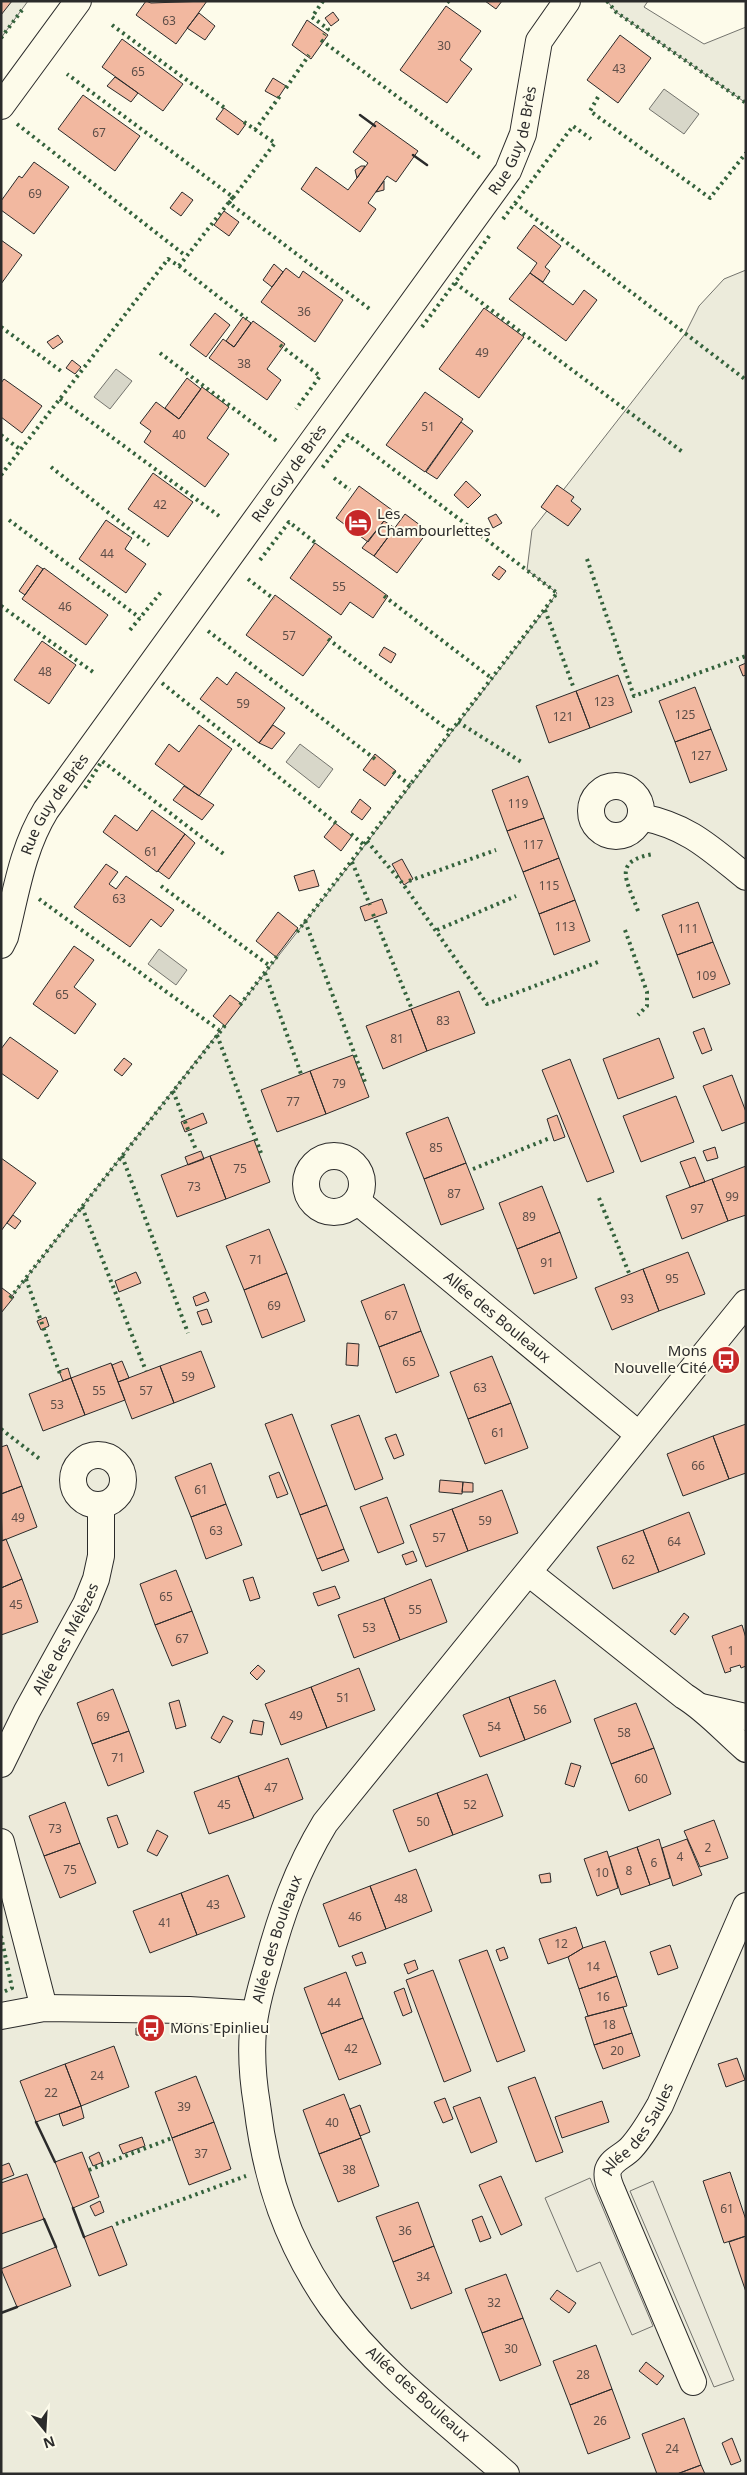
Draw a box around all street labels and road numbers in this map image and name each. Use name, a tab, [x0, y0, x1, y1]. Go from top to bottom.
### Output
street label: Rue Guy de Brès	[483, 84, 540, 198]
street label: Rue Guy de Brès	[246, 420, 330, 526]
street label: Rue Guy de Brès	[15, 749, 92, 857]
street label: Allée des Bouleaux	[440, 1266, 555, 1367]
street label: Allée des Mélèzes	[27, 1580, 102, 1698]
street label: Allée des Bouleaux	[247, 1872, 306, 2005]
street label: Allée des Saules	[596, 2080, 677, 2177]
street label: Allée des Bouleaux	[363, 2341, 475, 2445]

